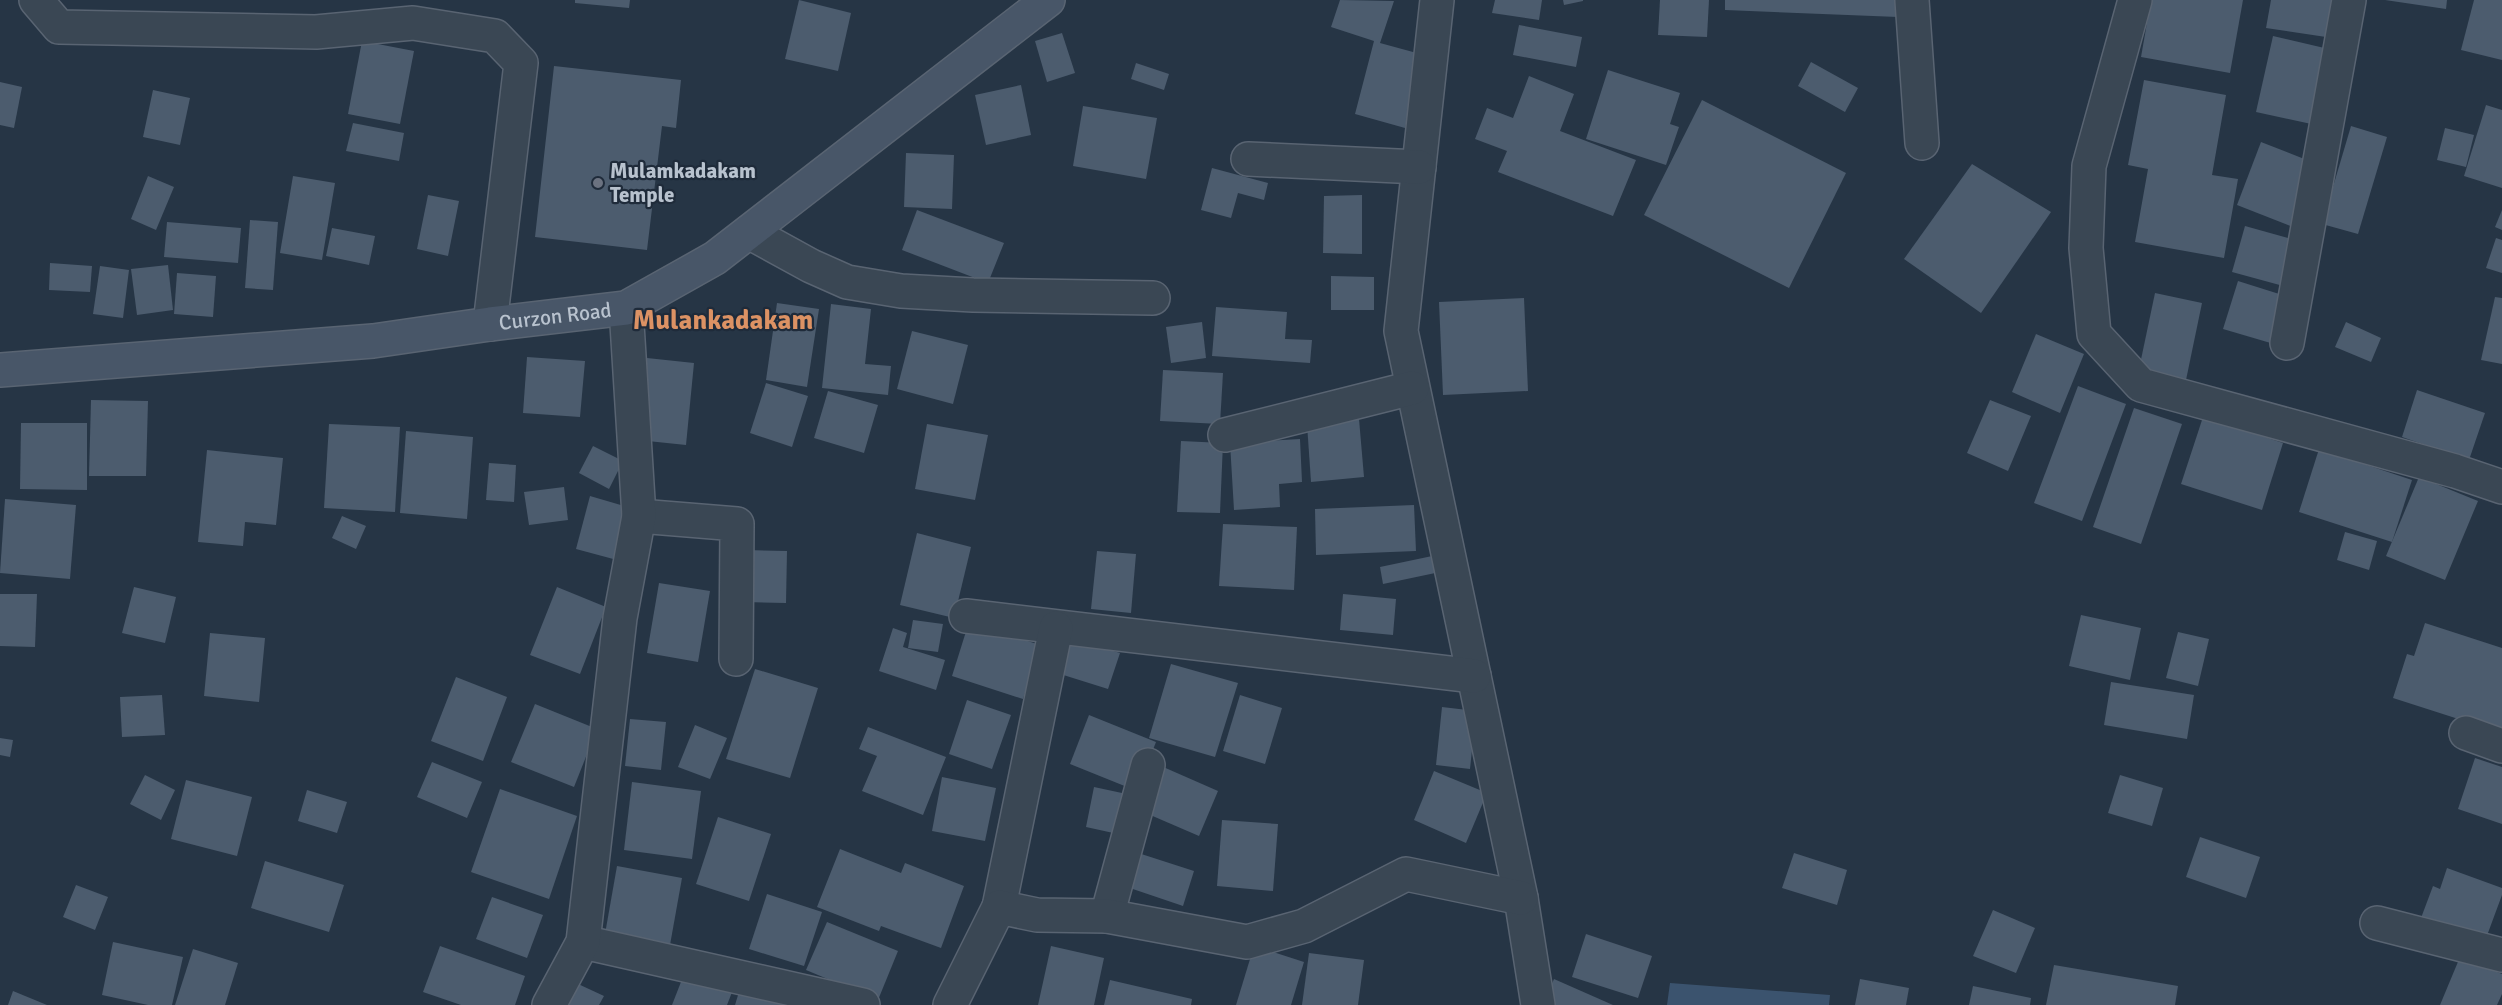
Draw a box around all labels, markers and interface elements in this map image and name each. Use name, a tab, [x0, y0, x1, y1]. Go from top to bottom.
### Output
place label: Mulamkadakam Temple	[610, 158, 756, 208]
marker: Mulamkadakam Temple	[591, 176, 605, 190]
street label: Curzon Road	[498, 297, 613, 336]
district label: Mulankadakam	[633, 304, 813, 337]

